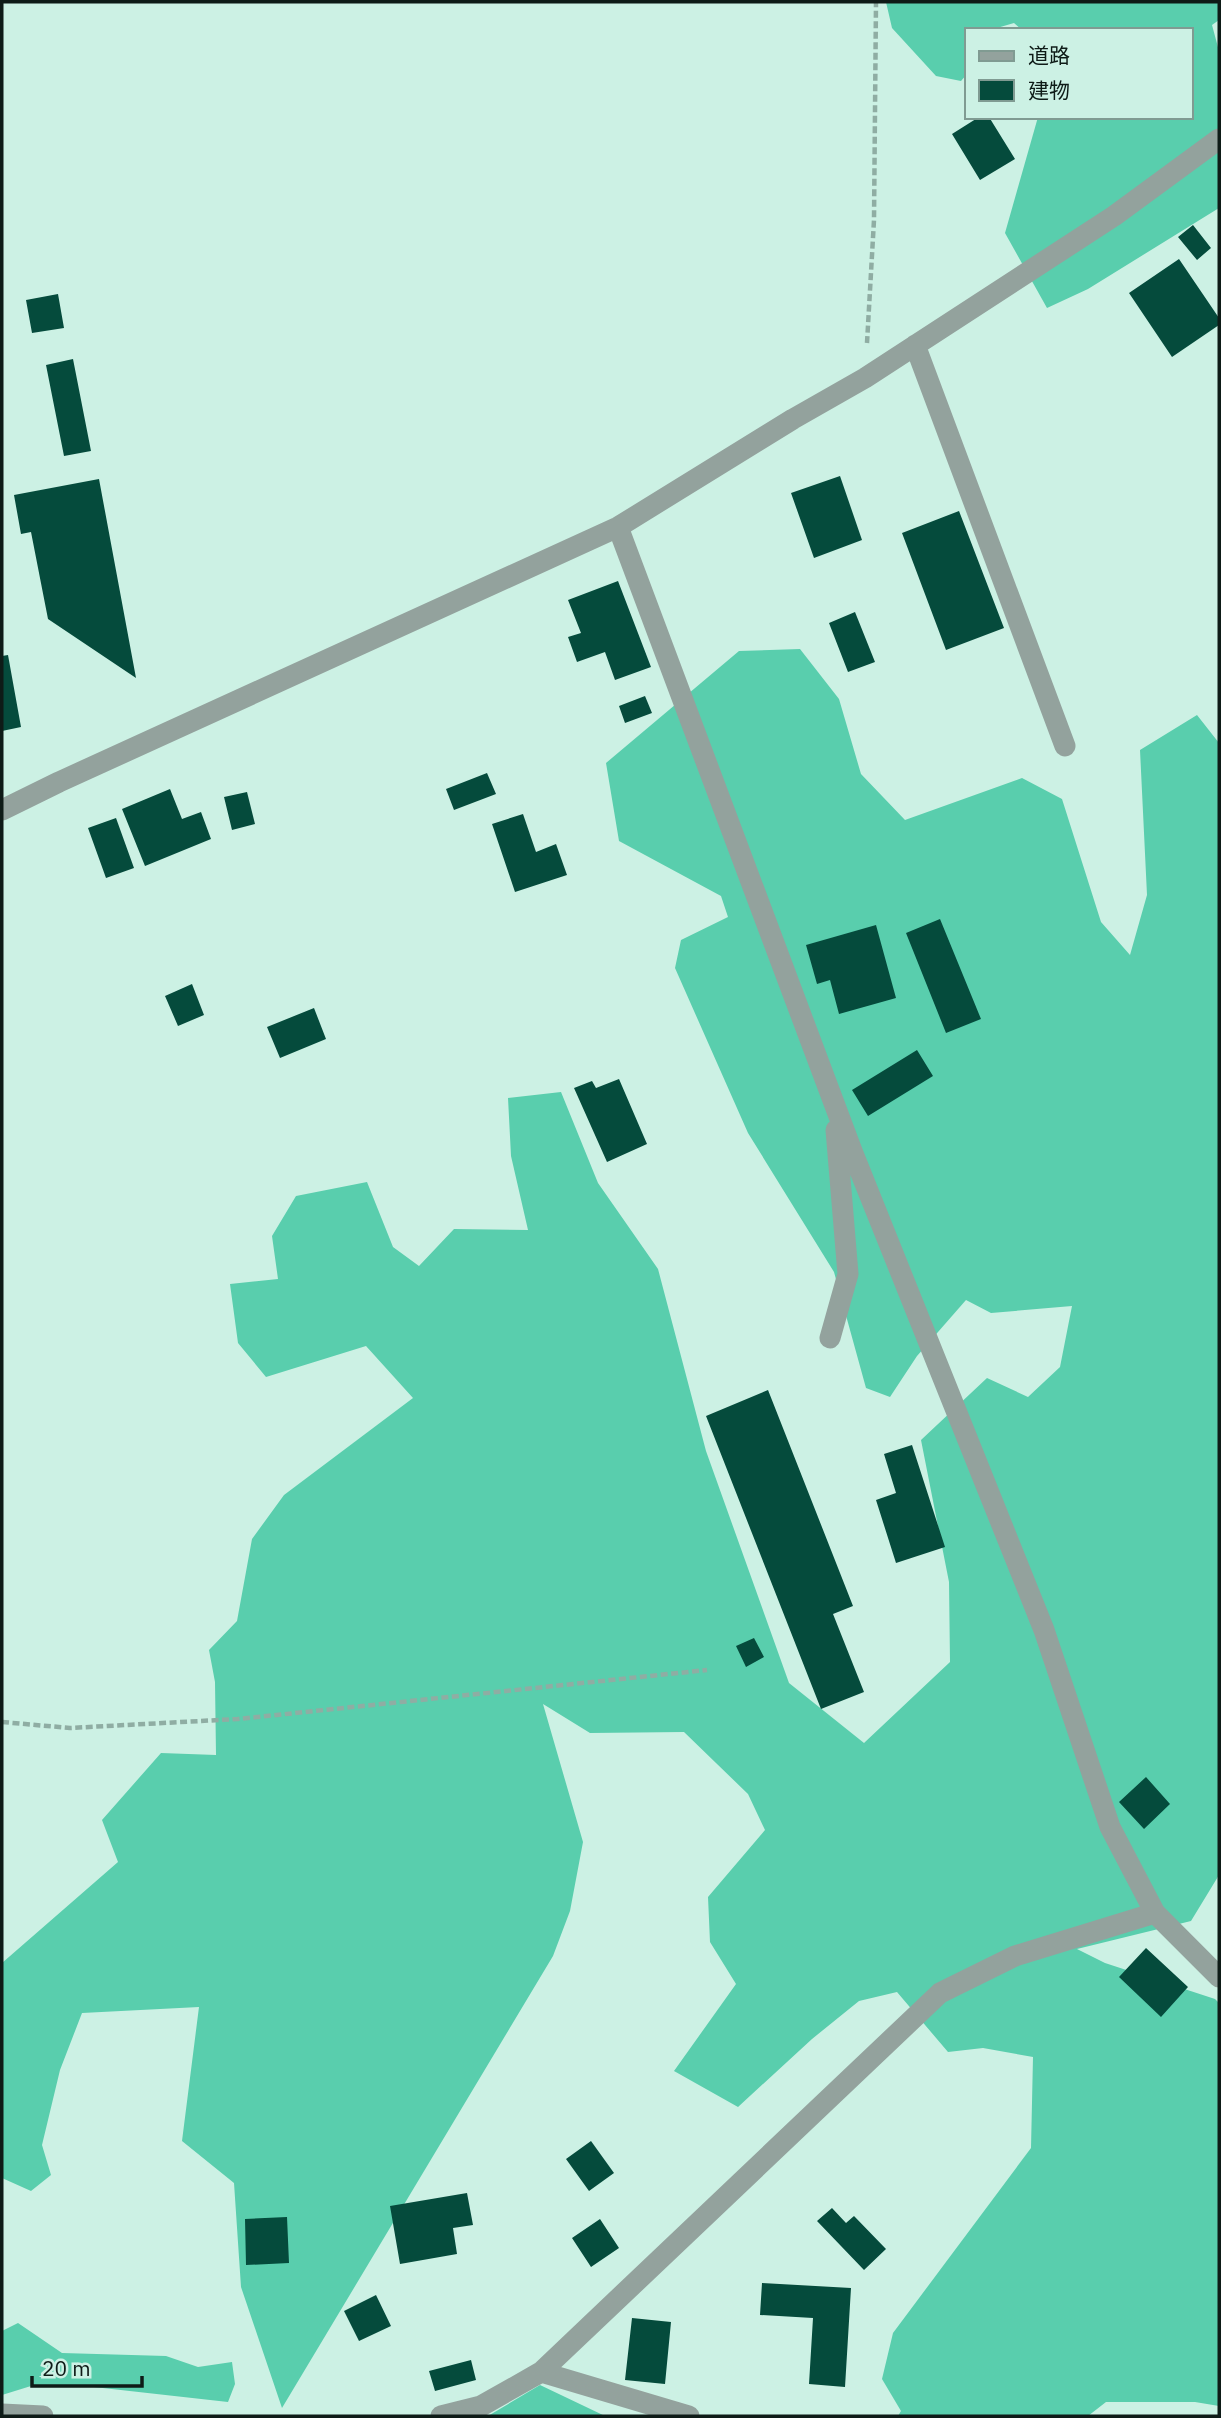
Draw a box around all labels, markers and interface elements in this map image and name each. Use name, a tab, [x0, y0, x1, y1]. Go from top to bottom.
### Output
legend	[965, 28, 1193, 119]
text: 道路	[1028, 41, 1070, 69]
text: 建物	[1028, 76, 1070, 104]
scale bar	[32, 2344, 142, 2388]
text: 20 m	[42, 2354, 91, 2382]

